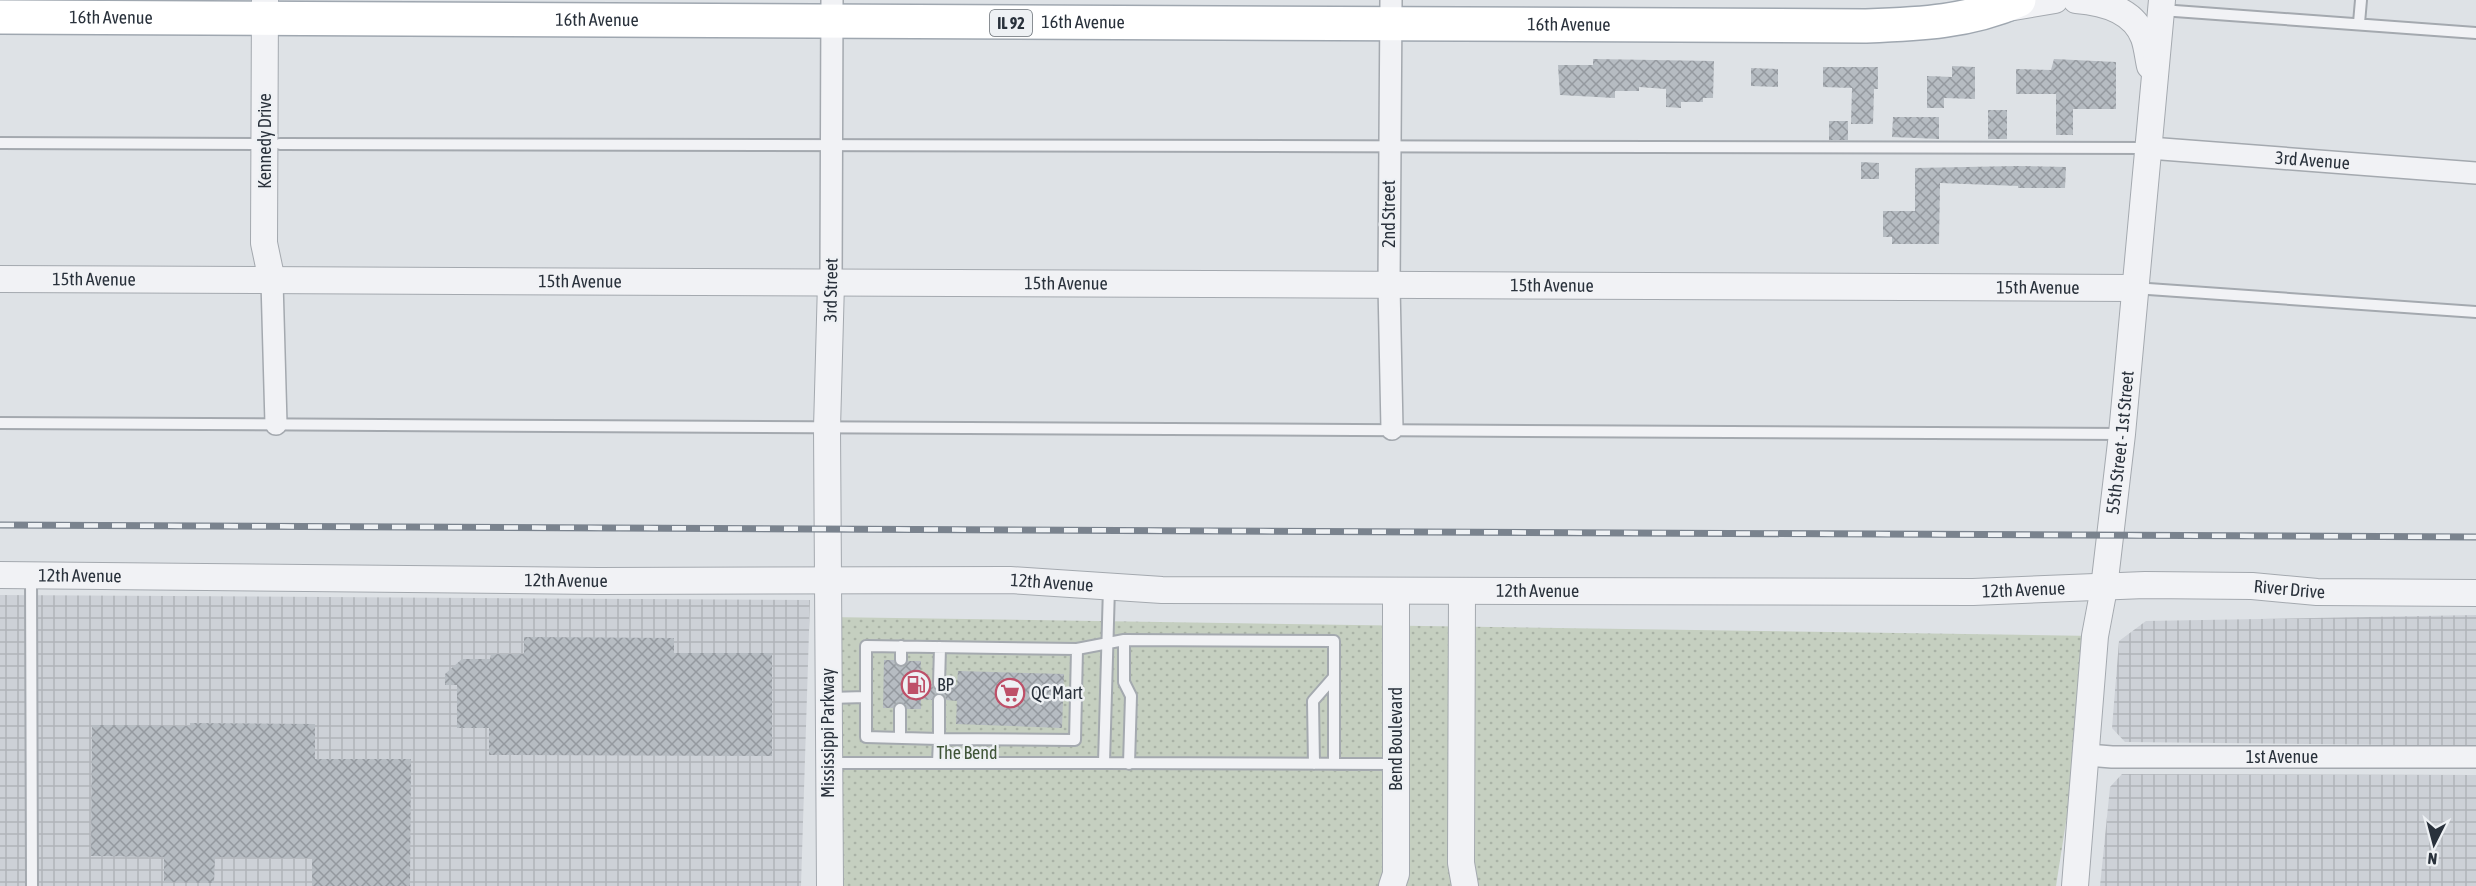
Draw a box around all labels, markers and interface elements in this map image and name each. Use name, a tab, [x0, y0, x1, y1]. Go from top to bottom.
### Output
street label: 16th Avenue	[69, 6, 153, 28]
street label: 16th Avenue	[555, 9, 639, 30]
road number: IL 92	[990, 10, 1032, 36]
street label: 16th Avenue	[1041, 11, 1125, 32]
street label: 16th Avenue	[1527, 13, 1611, 35]
street label: Kennedy Drive	[254, 93, 275, 189]
street label: 3rd Avenue	[2275, 147, 2351, 173]
street label: 2nd Street	[1378, 180, 1399, 248]
street label: 3rd Street	[819, 258, 842, 322]
street label: 15th Avenue	[52, 268, 136, 290]
street label: 15th Avenue	[538, 270, 622, 292]
street label: 15th Avenue	[1024, 272, 1108, 294]
street label: 15th Avenue	[1510, 274, 1594, 296]
street label: 15th Avenue	[1996, 276, 2080, 298]
street label: 55th Street - 1st Street	[2102, 370, 2138, 515]
street label: 12th Avenue	[38, 564, 122, 586]
street label: 12th Avenue	[524, 569, 608, 591]
street label: 12th Avenue	[1010, 569, 1094, 595]
street label: River Drive	[2253, 575, 2325, 602]
street label: 12th Avenue	[1982, 577, 2066, 602]
street label: 12th Avenue	[1496, 580, 1579, 601]
street label: Mississippi Parkway	[817, 668, 838, 798]
fuel station icon: BP	[900, 669, 932, 701]
place label: BP	[937, 674, 955, 695]
supermarket icon: QC Mart	[994, 677, 1026, 709]
place label: QC Mart	[1031, 682, 1083, 703]
street label: Bend Boulevard	[1385, 687, 1406, 791]
park label: The Bend	[937, 742, 997, 763]
street label: 1st Avenue	[2246, 746, 2318, 767]
north arrow	[2404, 814, 2464, 874]
text: N	[2427, 849, 2438, 868]

